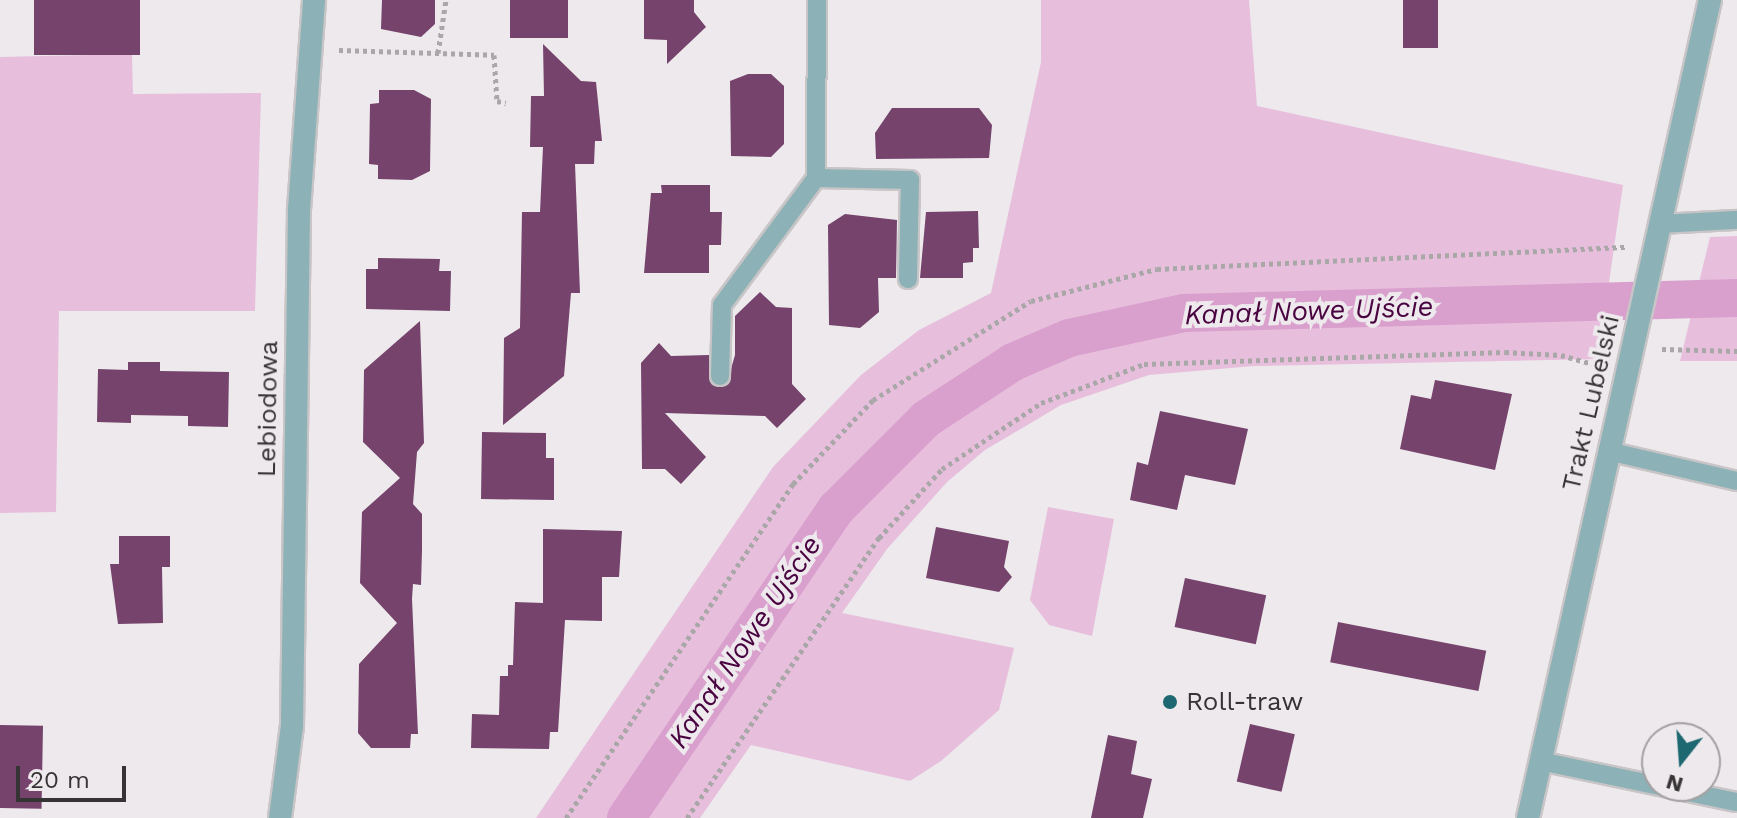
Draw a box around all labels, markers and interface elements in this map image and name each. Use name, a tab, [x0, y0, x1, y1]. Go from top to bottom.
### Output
water label: Kanał Nowe Ujście	[1184, 290, 1434, 332]
street label: Trakt Lubelski	[1556, 312, 1626, 494]
street label: Lebiodowa	[251, 340, 285, 478]
water label: Kanał Nowe Ujście	[661, 529, 829, 755]
place label: Roll-traw	[1186, 686, 1303, 718]
marker: Roll-traw	[1161, 693, 1179, 711]
north arrow	[1641, 722, 1721, 802]
scale bar	[20, 750, 130, 800]
text: 20 m	[30, 766, 90, 794]
text: N	[1663, 769, 1686, 798]

